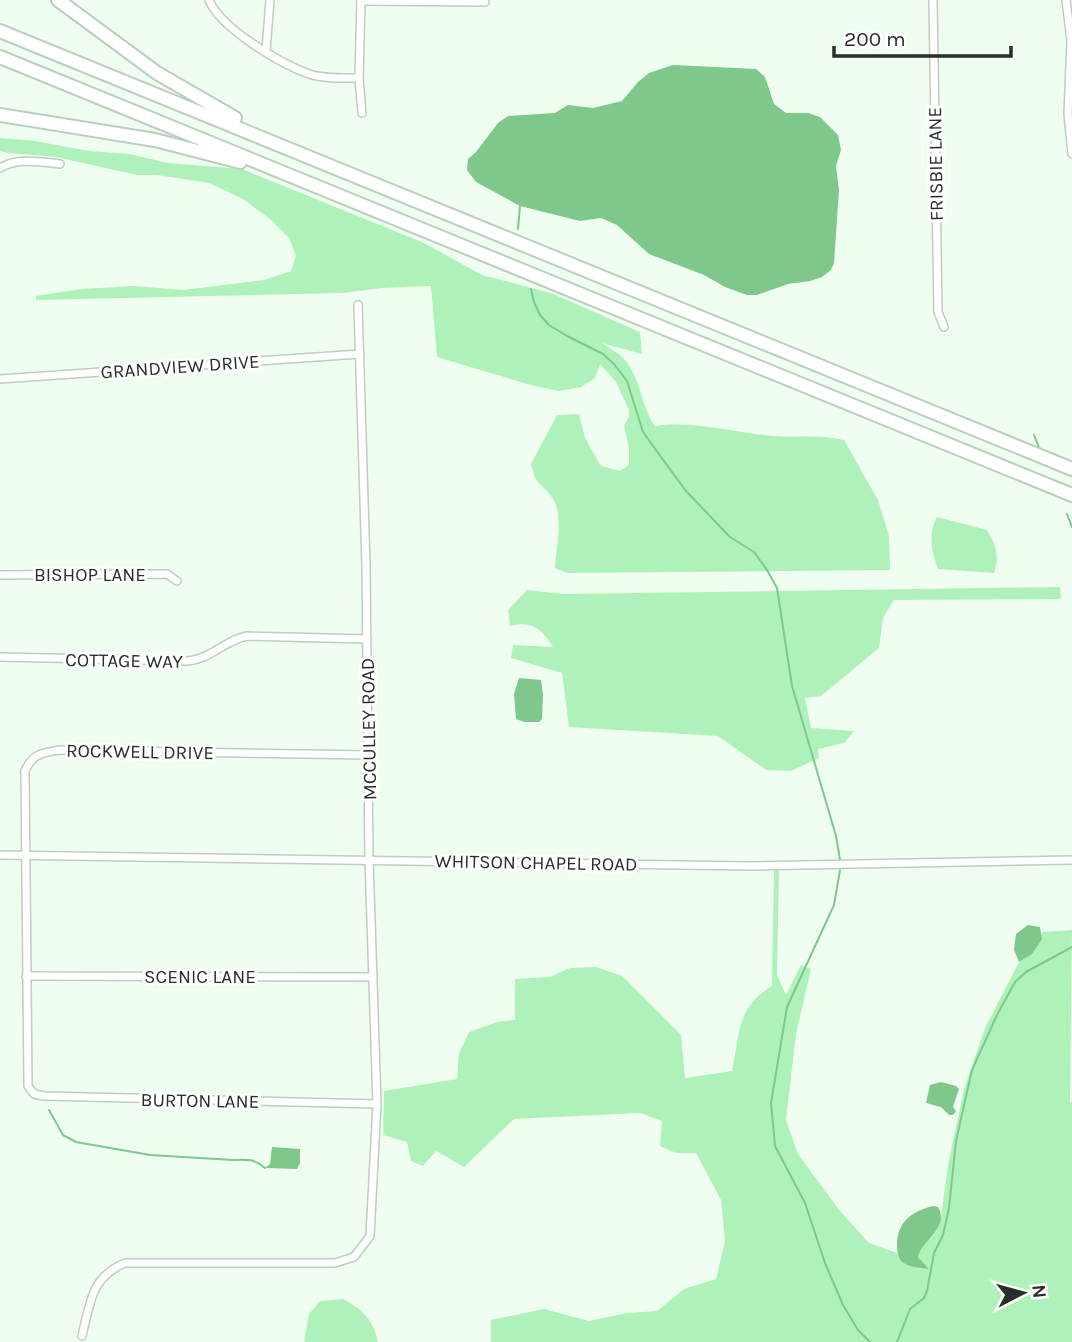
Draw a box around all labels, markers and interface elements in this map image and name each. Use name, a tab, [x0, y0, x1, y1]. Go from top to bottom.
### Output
scale bar	[834, 14, 1011, 58]
text: 200 m	[844, 27, 906, 51]
street label: FRISBIE LANE	[924, 107, 948, 221]
street label: GRANDVIEW DRIVE	[100, 350, 260, 384]
street label: BISHOP LANE	[34, 564, 146, 586]
street label: COTTAGE WAY	[65, 649, 184, 673]
street label: MCCULLEY ROAD	[357, 658, 381, 800]
street label: ROCKWELL DRIVE	[66, 740, 214, 764]
street label: WHITSON CHAPEL ROAD	[434, 850, 638, 876]
street label: SCENIC LANE	[144, 966, 256, 988]
street label: BURTON LANE	[140, 1089, 259, 1113]
north arrow	[988, 1258, 1058, 1328]
text: N	[1027, 1283, 1051, 1299]

